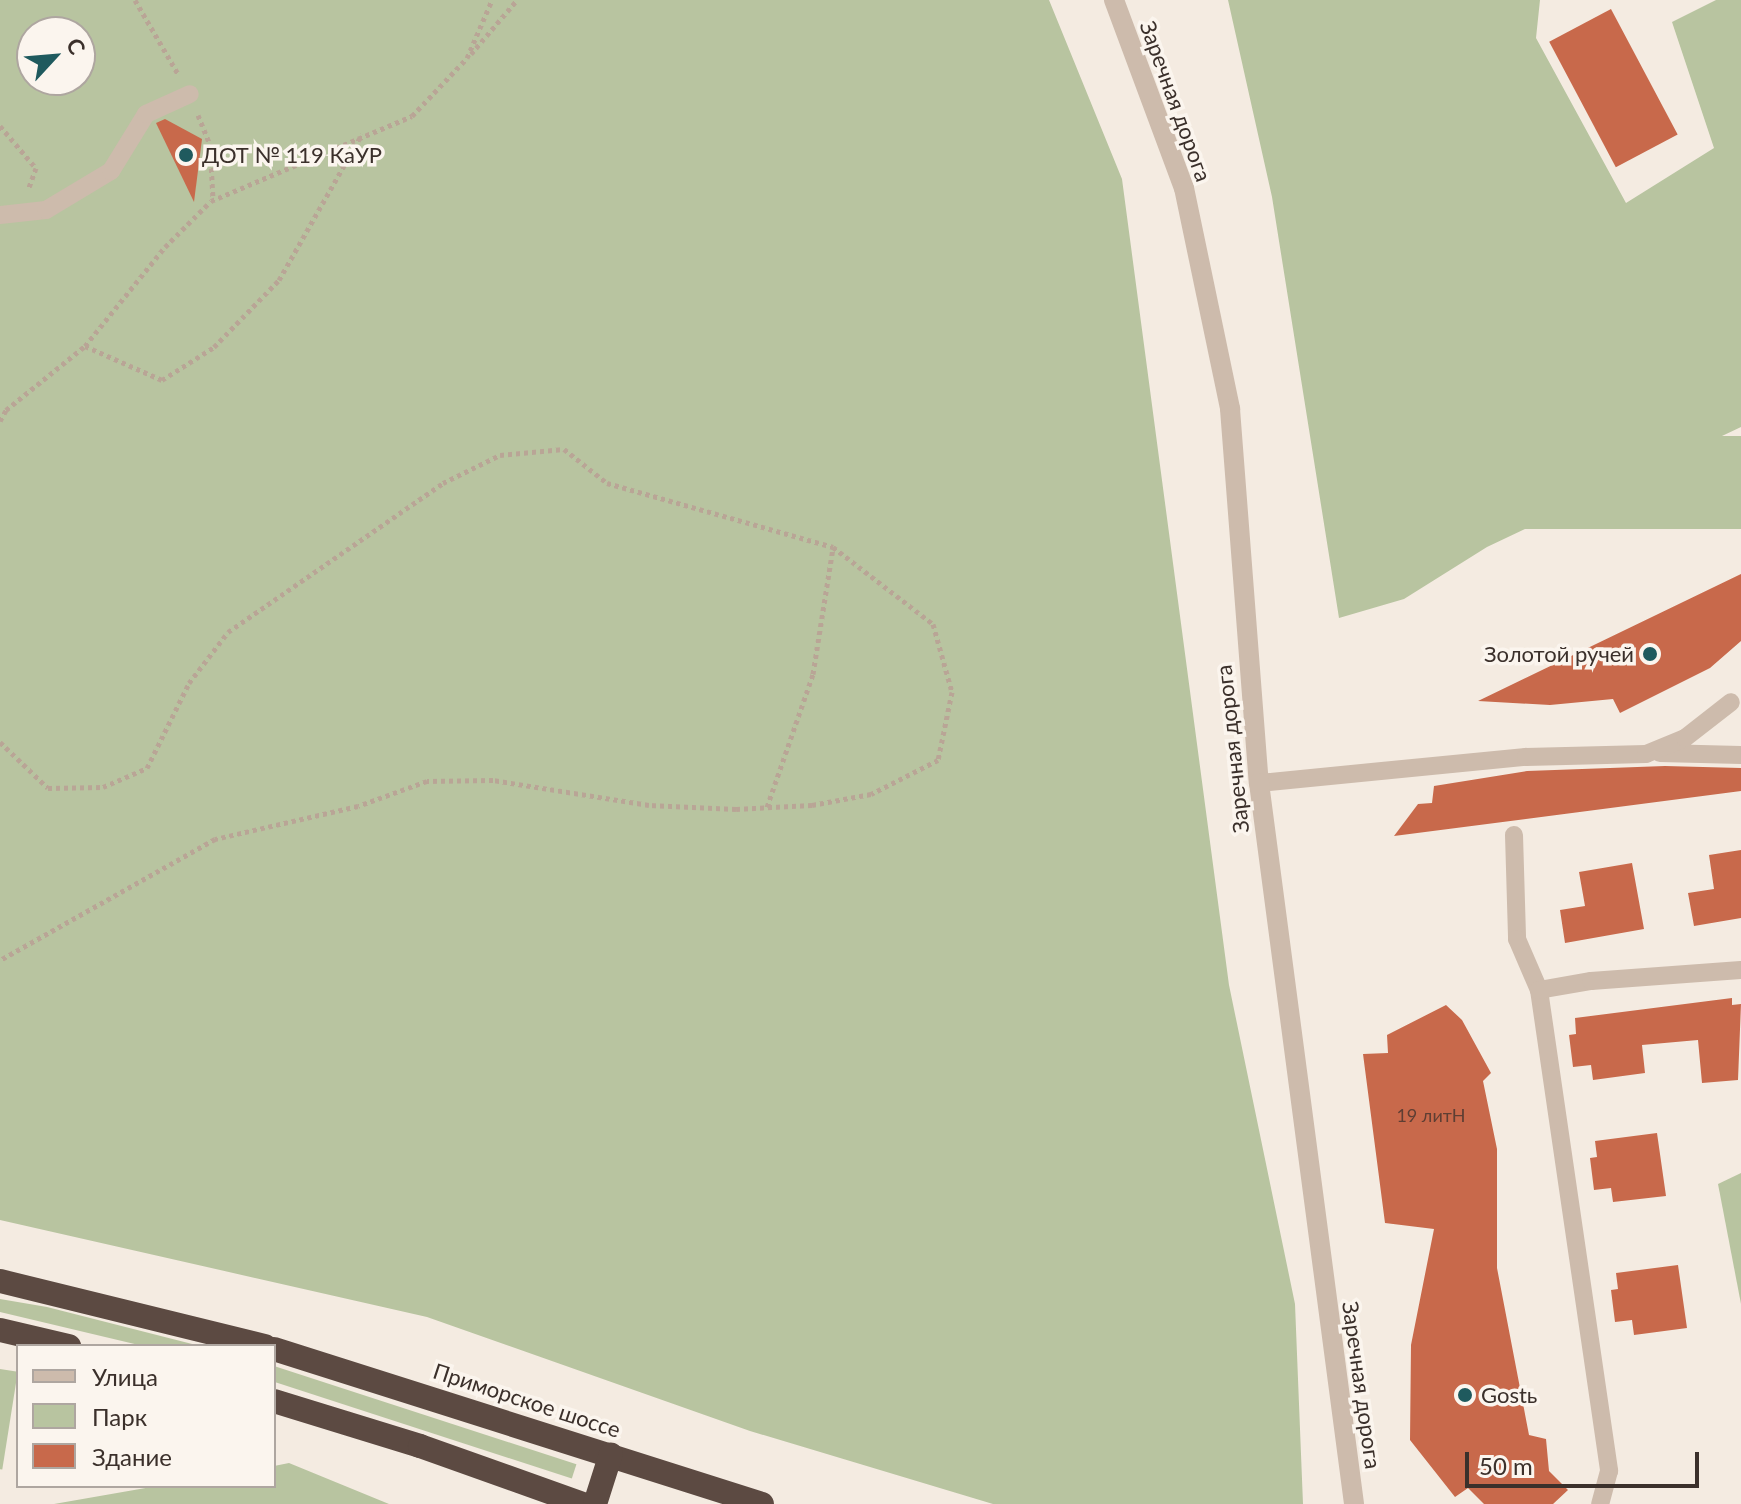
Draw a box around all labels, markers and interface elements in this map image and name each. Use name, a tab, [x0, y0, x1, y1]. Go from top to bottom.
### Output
north arrow	[16, 16, 96, 96]
street label: Заречная дорога	[1135, 17, 1217, 185]
text: С	[61, 34, 92, 59]
place label: ДОТ № 119 КаУР	[202, 142, 382, 168]
marker: ДОТ № 119 КаУР	[177, 146, 195, 164]
place label: Золотой ручей	[1484, 641, 1634, 667]
marker: Золотой ручей	[1641, 645, 1659, 663]
street label: Заречная дорога	[1210, 664, 1254, 834]
house number: 19 литН	[1396, 1104, 1466, 1126]
street label: Заречная дорога	[1337, 1299, 1387, 1471]
legend	[16, 1344, 276, 1488]
street label: Приморское шоссе	[430, 1357, 624, 1443]
text: Улица	[92, 1362, 158, 1391]
place label: Gostь	[1481, 1382, 1537, 1408]
marker: Gostь	[1456, 1386, 1474, 1404]
text: Парк	[92, 1402, 147, 1431]
scale bar	[1469, 1436, 1703, 1486]
text: Здание	[92, 1442, 172, 1471]
text: 50 m	[1479, 1451, 1533, 1480]

